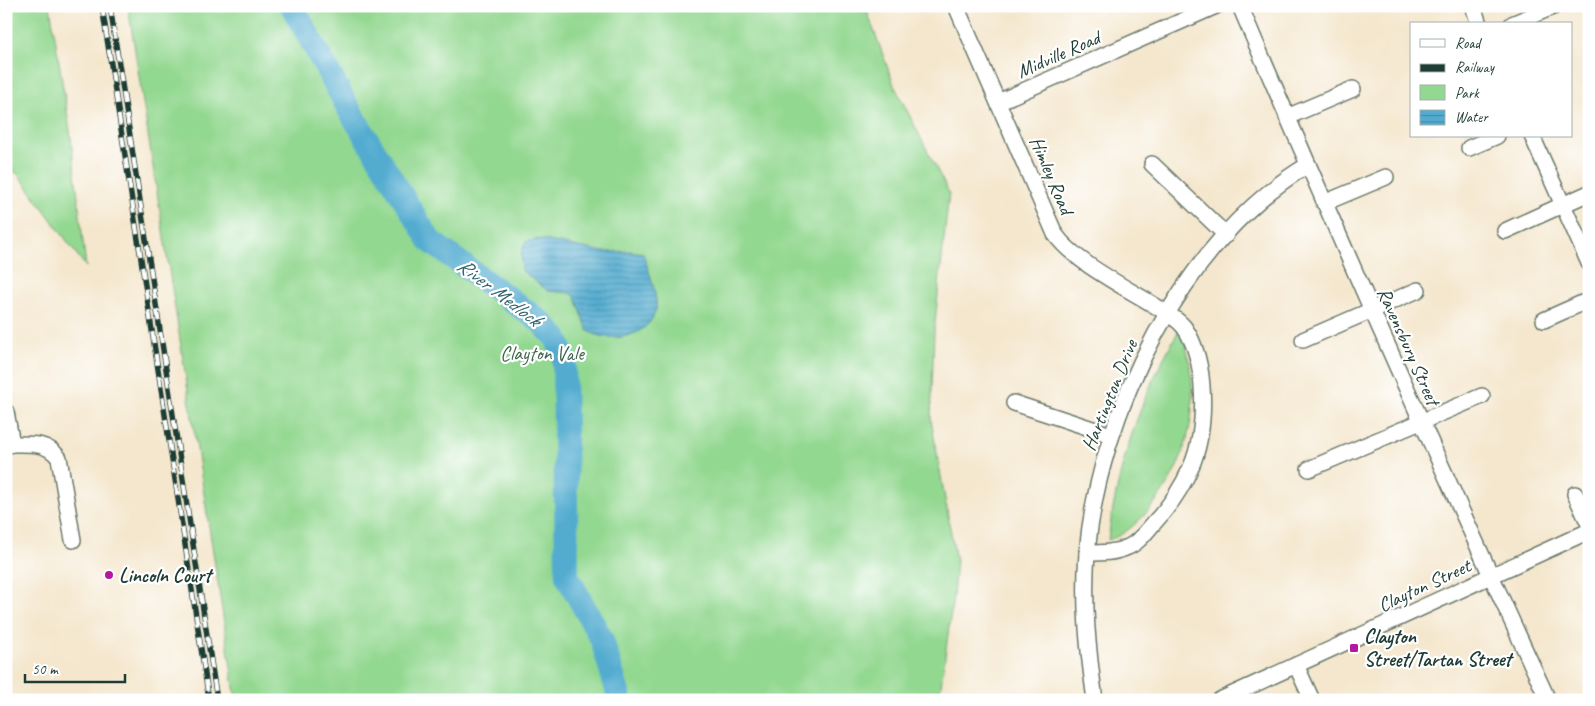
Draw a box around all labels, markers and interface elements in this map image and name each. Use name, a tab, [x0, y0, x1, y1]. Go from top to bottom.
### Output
legend	[1410, 22, 1572, 138]
street label: Midville Road	[1013, 24, 1106, 84]
text: Road	[1455, 34, 1482, 53]
text: Railway	[1455, 58, 1496, 77]
text: Park	[1455, 84, 1480, 103]
text: Water	[1455, 108, 1489, 127]
street label: Himley Road	[1024, 133, 1080, 221]
water label: River Medlock	[452, 252, 549, 334]
street label: Ravensbury Street	[1371, 283, 1447, 412]
street label: Hartington Drive	[1076, 335, 1144, 454]
park label: Clayton Vale	[500, 341, 585, 366]
street label: Clayton Street	[1374, 552, 1477, 618]
place label: Lincoln Court	[119, 563, 214, 588]
marker: Lincoln Court	[103, 569, 115, 581]
place label: Clayton Street/Tartan Street	[1364, 624, 1514, 672]
marker: Clayton Street/Tartan Street	[1348, 642, 1360, 654]
scale bar	[25, 651, 125, 683]
text: 50 m	[32, 660, 59, 679]

